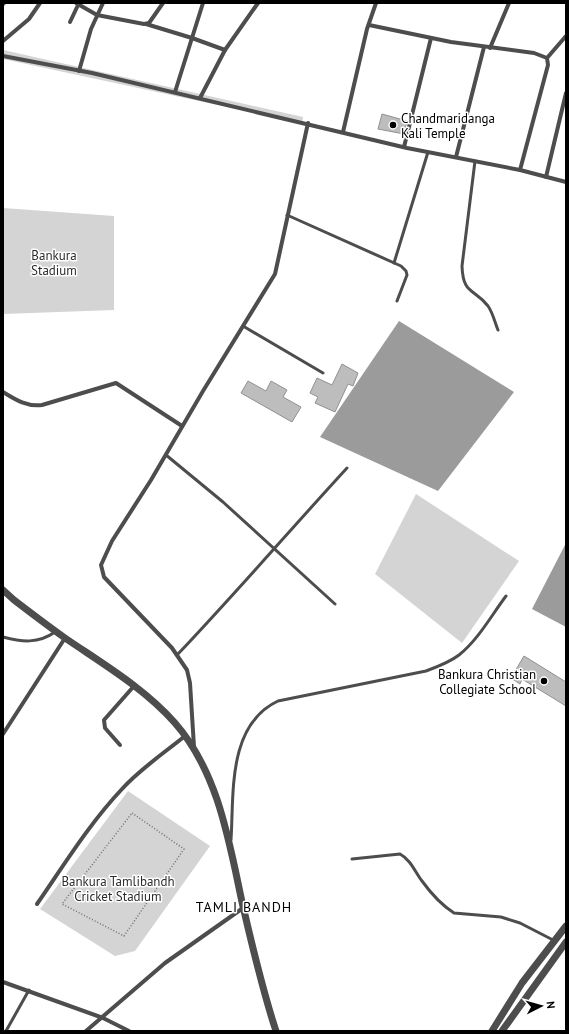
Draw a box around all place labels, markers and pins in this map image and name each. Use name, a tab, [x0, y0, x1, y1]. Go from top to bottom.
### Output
place label: Chandmaridanga Kali Temple	[401, 110, 495, 142]
marker: Chandmaridanga Kali Temple	[388, 120, 398, 130]
place label: Bankura Christian Collegiate School	[438, 666, 536, 698]
marker: Bankura Christian Collegiate School	[539, 676, 549, 686]

